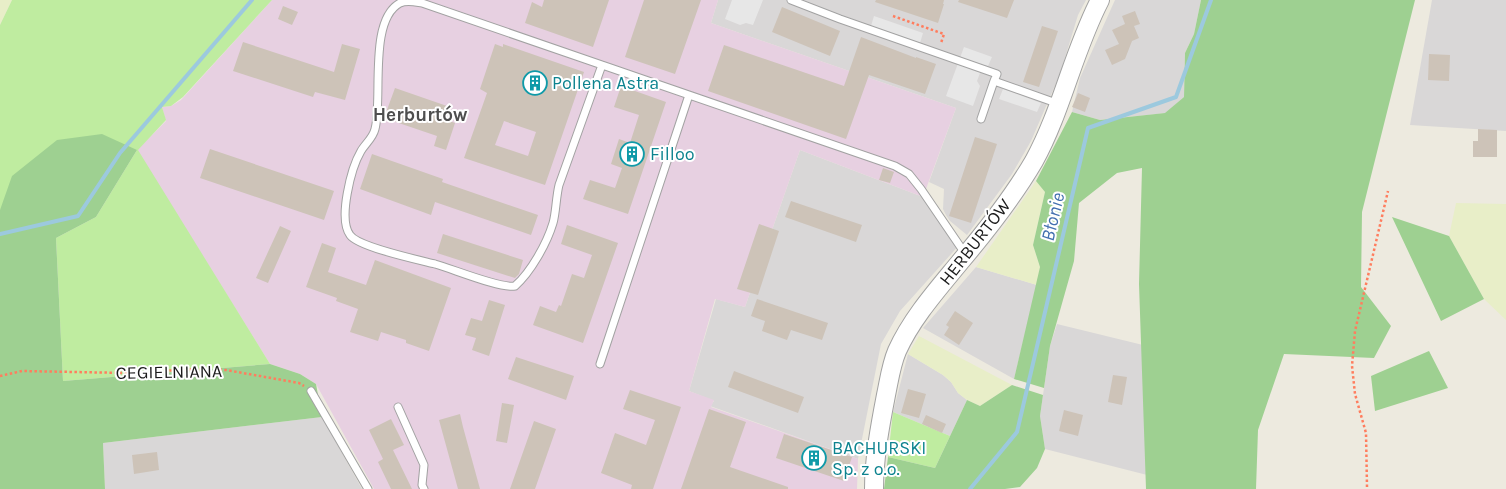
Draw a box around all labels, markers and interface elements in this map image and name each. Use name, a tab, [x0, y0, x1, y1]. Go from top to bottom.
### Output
building icon: Pollena Astra	[522, 70, 548, 96]
place label: Pollena Astra	[552, 72, 659, 94]
district label: Herburtów	[373, 104, 468, 126]
building icon: Filloo	[619, 141, 645, 167]
place label: Filloo	[650, 143, 695, 165]
water label: Błonie	[1037, 190, 1069, 243]
street label: HERBURTÓW	[934, 194, 1016, 290]
street label: CEGIELNIANA	[115, 360, 223, 384]
place label: BACHURSKI Sp. z o.o.	[832, 437, 926, 480]
building icon: BACHURSKI Sp. z o.o.	[801, 445, 827, 471]

